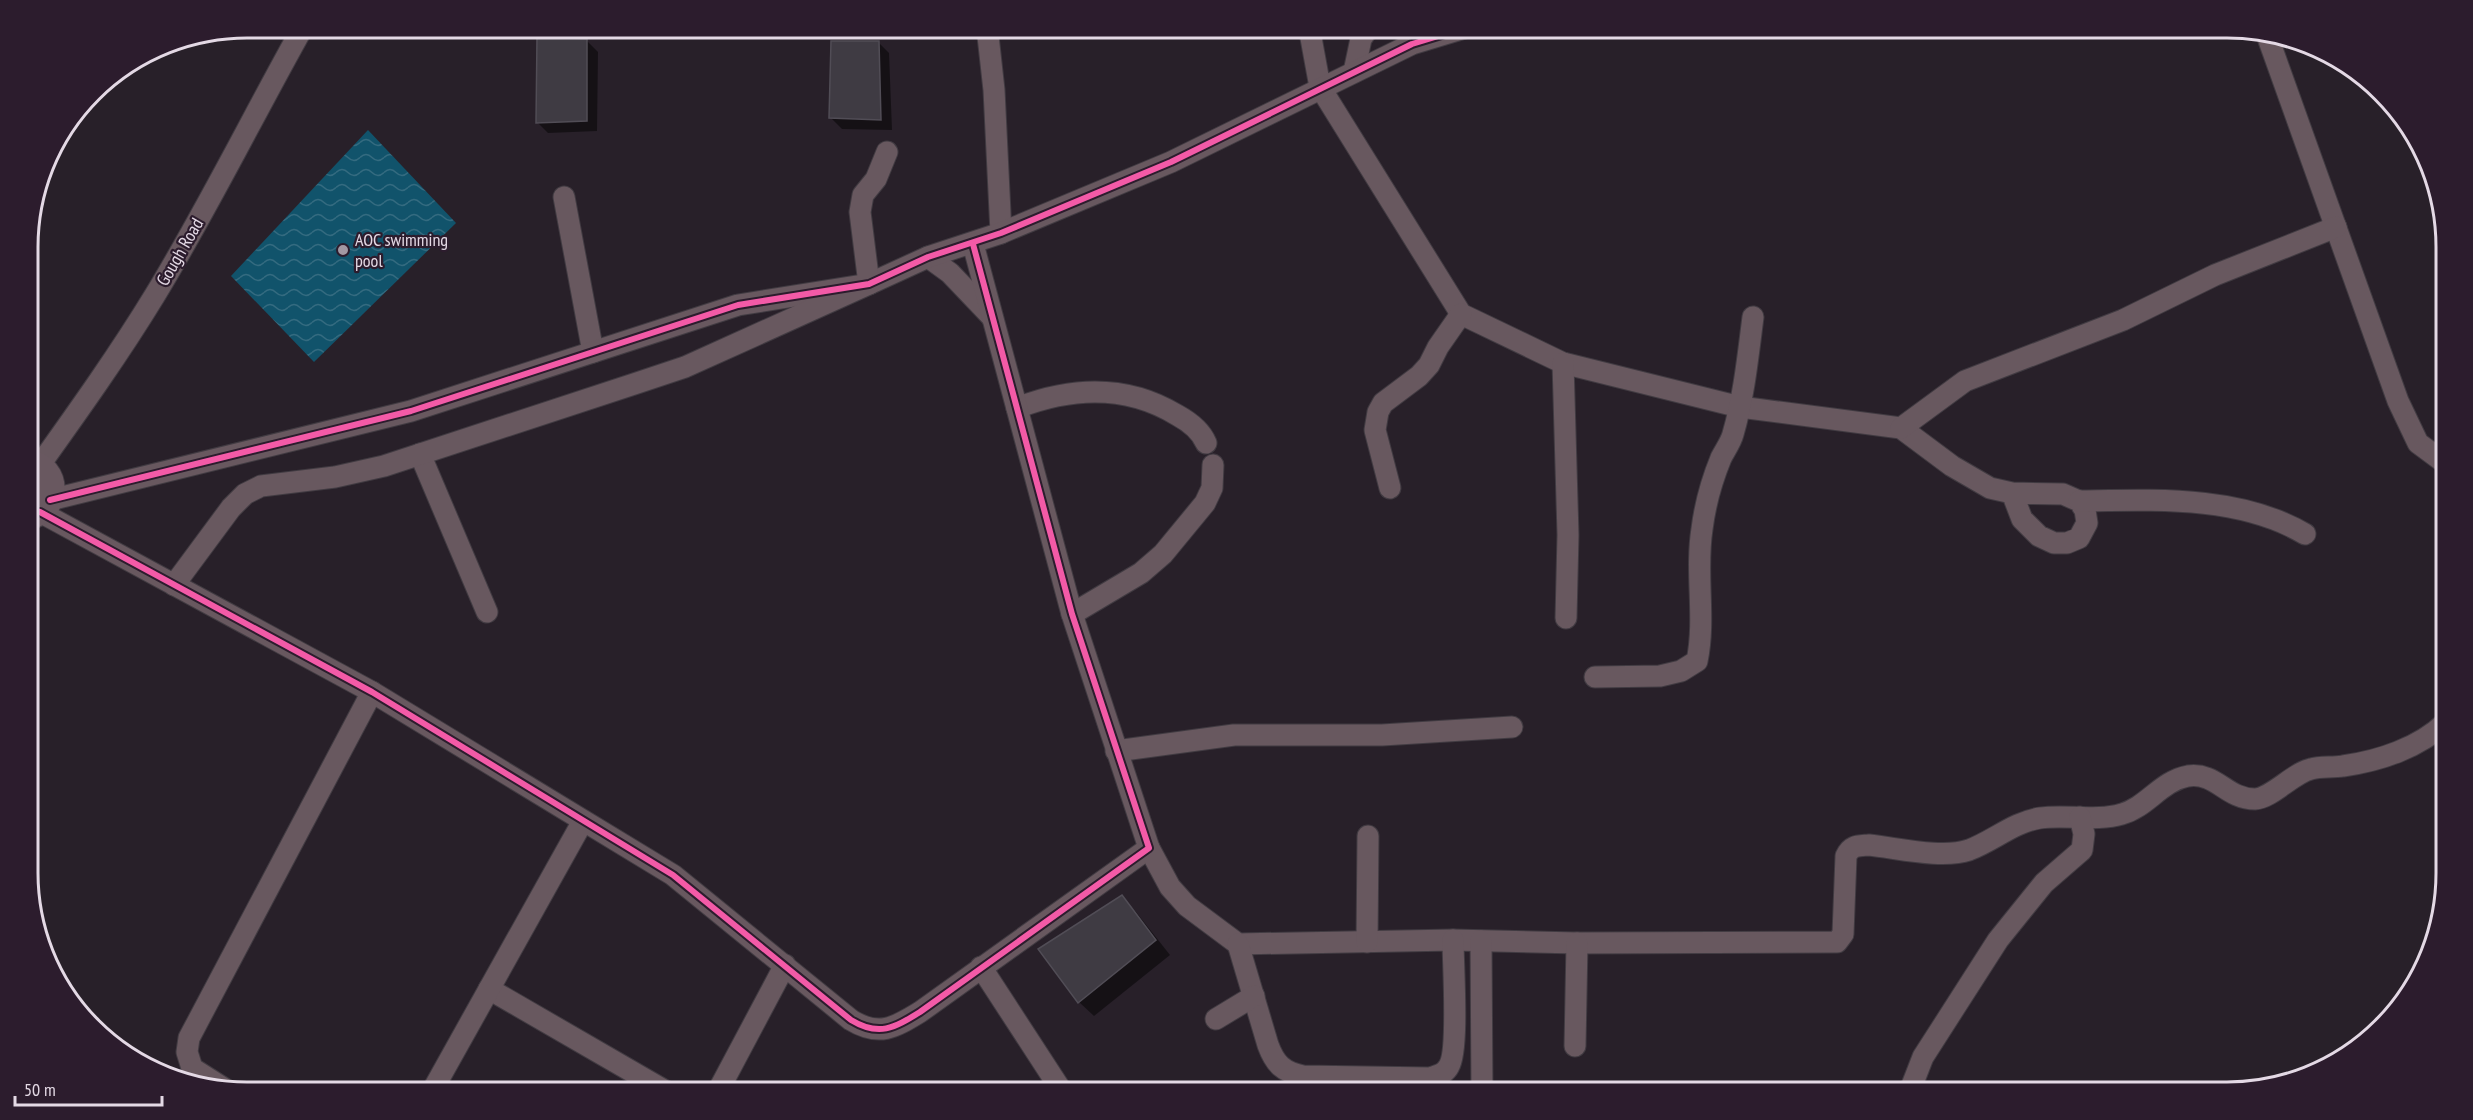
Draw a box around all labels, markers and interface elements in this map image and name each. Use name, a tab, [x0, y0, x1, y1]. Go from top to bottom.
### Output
street label: Gough Road	[151, 214, 208, 290]
place label: AOC swimming pool	[355, 228, 448, 272]
marker: AOC swimming pool	[336, 243, 350, 257]
scale bar	[15, 1069, 162, 1107]
text: 50 m	[24, 1078, 56, 1101]

